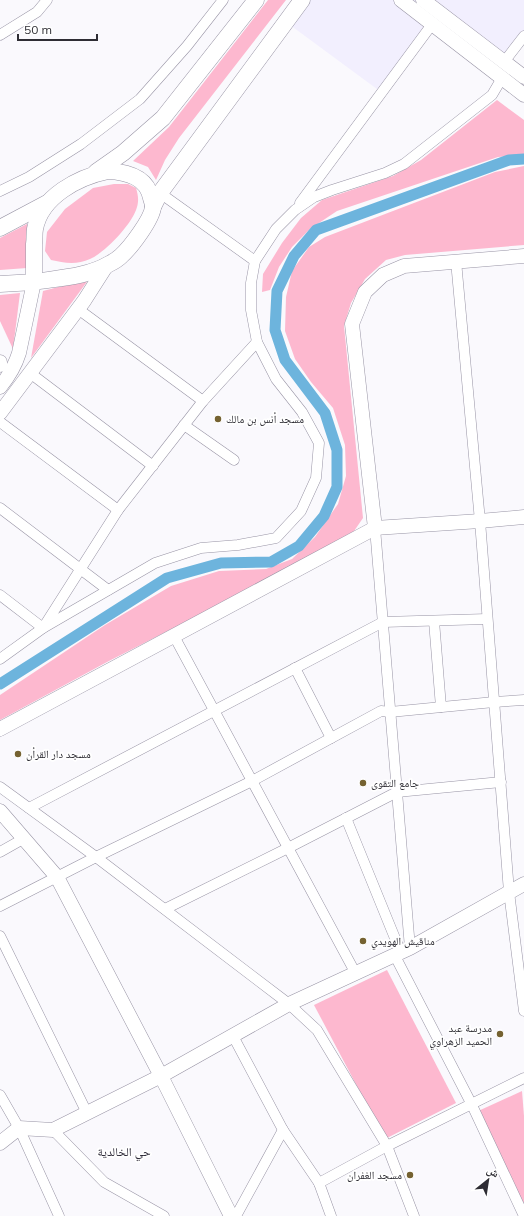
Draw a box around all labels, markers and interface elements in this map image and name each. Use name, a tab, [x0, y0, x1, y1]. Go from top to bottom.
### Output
scale bar	[18, 16, 97, 42]
text: 50 m	[24, 22, 52, 37]
place label: مسجد أنس بن مالك	[226, 412, 304, 426]
marker: مسجد أنس بن مالك	[213, 414, 223, 424]
place label: مسجد دار القرأن	[26, 747, 91, 761]
marker: مسجد دار القرأن	[13, 749, 23, 759]
place label: جامع التقوى	[371, 776, 419, 790]
marker: جامع التقوى	[358, 778, 368, 788]
place label: مناقيش الهويدي	[371, 934, 435, 950]
marker: مناقيش الهويدي	[358, 936, 368, 946]
place label: مدرسة عبد الحميد الزهراوي	[429, 1021, 492, 1050]
marker: مدرسة عبد الحميد الزهراوي	[495, 1029, 505, 1039]
district label: حي الخالدية	[97, 1144, 151, 1162]
north arrow	[468, 1160, 508, 1200]
text: ش	[484, 1162, 502, 1181]
place label: مسجد الغفران	[347, 1168, 402, 1182]
marker: مسجد الغفران	[405, 1170, 415, 1180]

